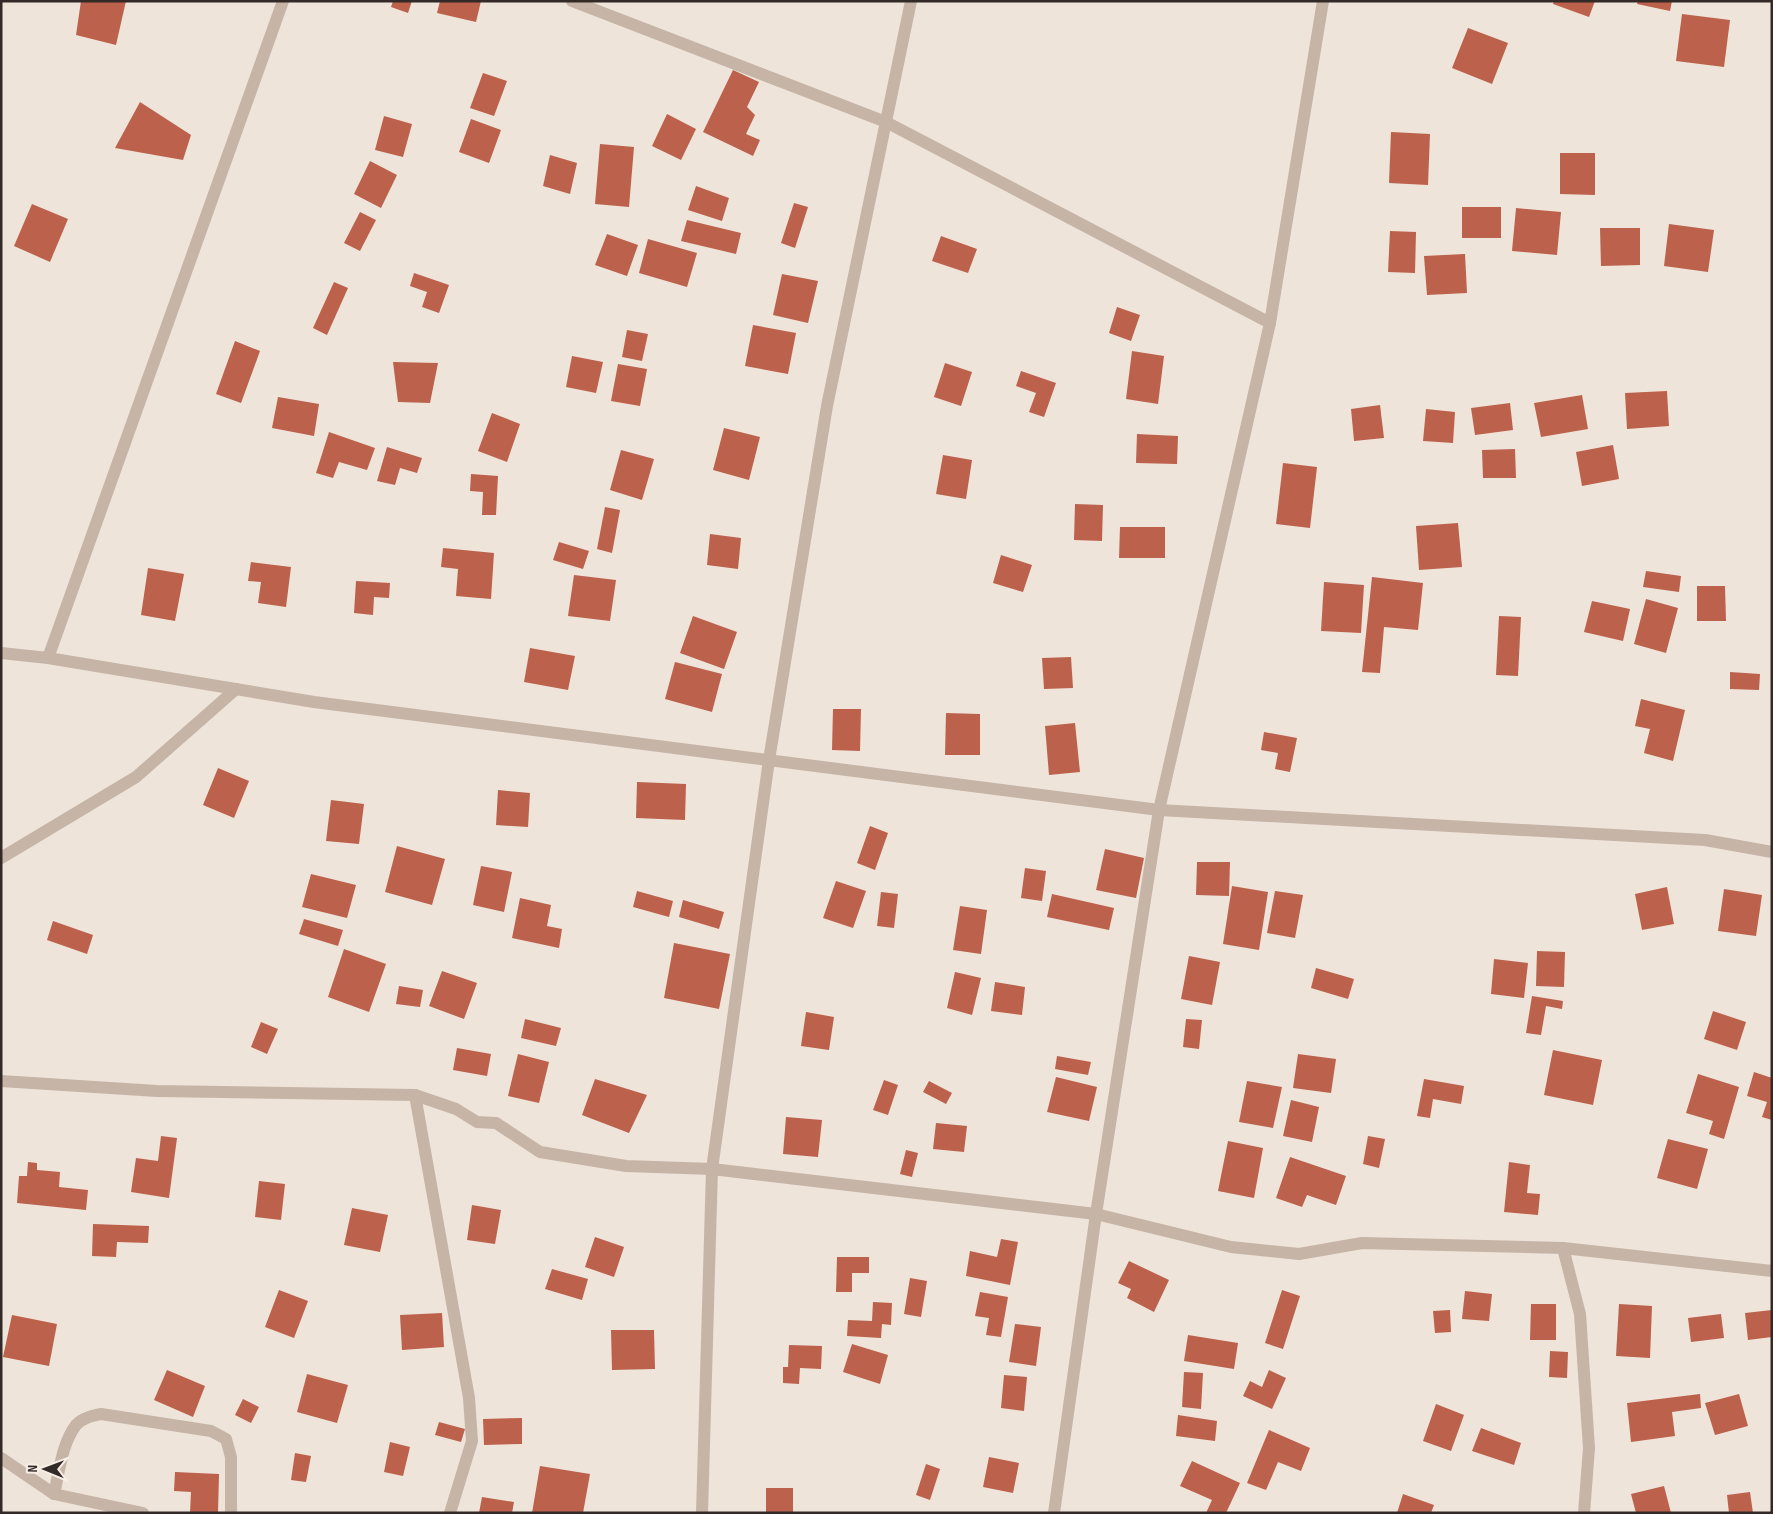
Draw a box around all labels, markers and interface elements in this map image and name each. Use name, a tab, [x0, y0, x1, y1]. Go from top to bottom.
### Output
north arrow	[20, 1444, 70, 1494]
text: N	[24, 1465, 41, 1473]

